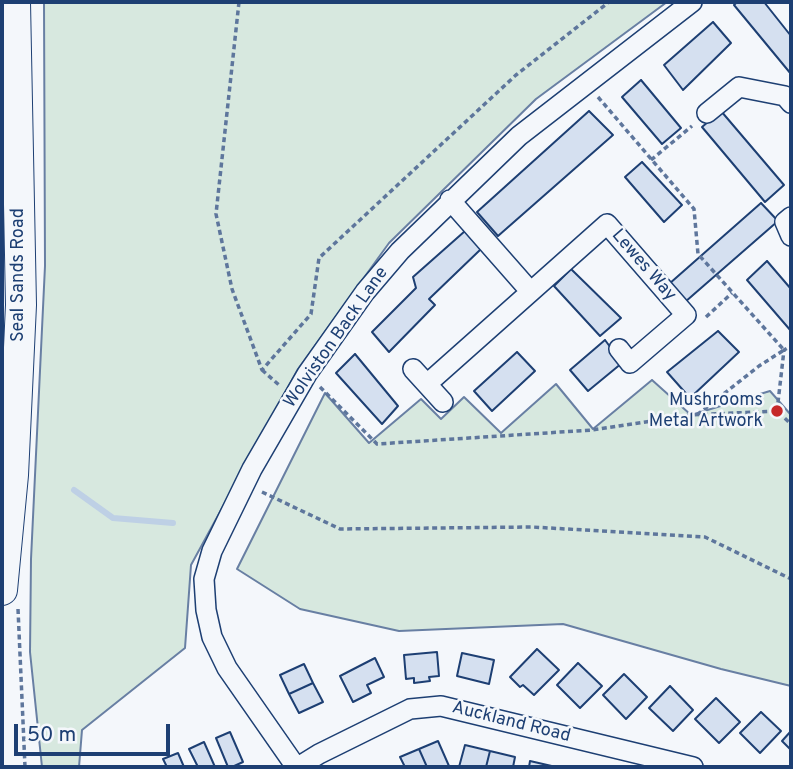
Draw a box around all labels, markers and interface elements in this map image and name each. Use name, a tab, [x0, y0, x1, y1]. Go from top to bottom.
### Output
street label: Seal Sands Road	[8, 208, 30, 342]
street label: Lewes Way	[606, 226, 680, 306]
street label: Wolviston Back Lane	[280, 263, 394, 413]
place label: Mushrooms Metal Artwork	[649, 390, 763, 432]
marker: Mushrooms Metal Artwork	[769, 403, 785, 419]
street label: Auckland Road	[449, 698, 573, 748]
scale bar	[18, 710, 173, 754]
text: 50 m	[27, 722, 76, 749]

